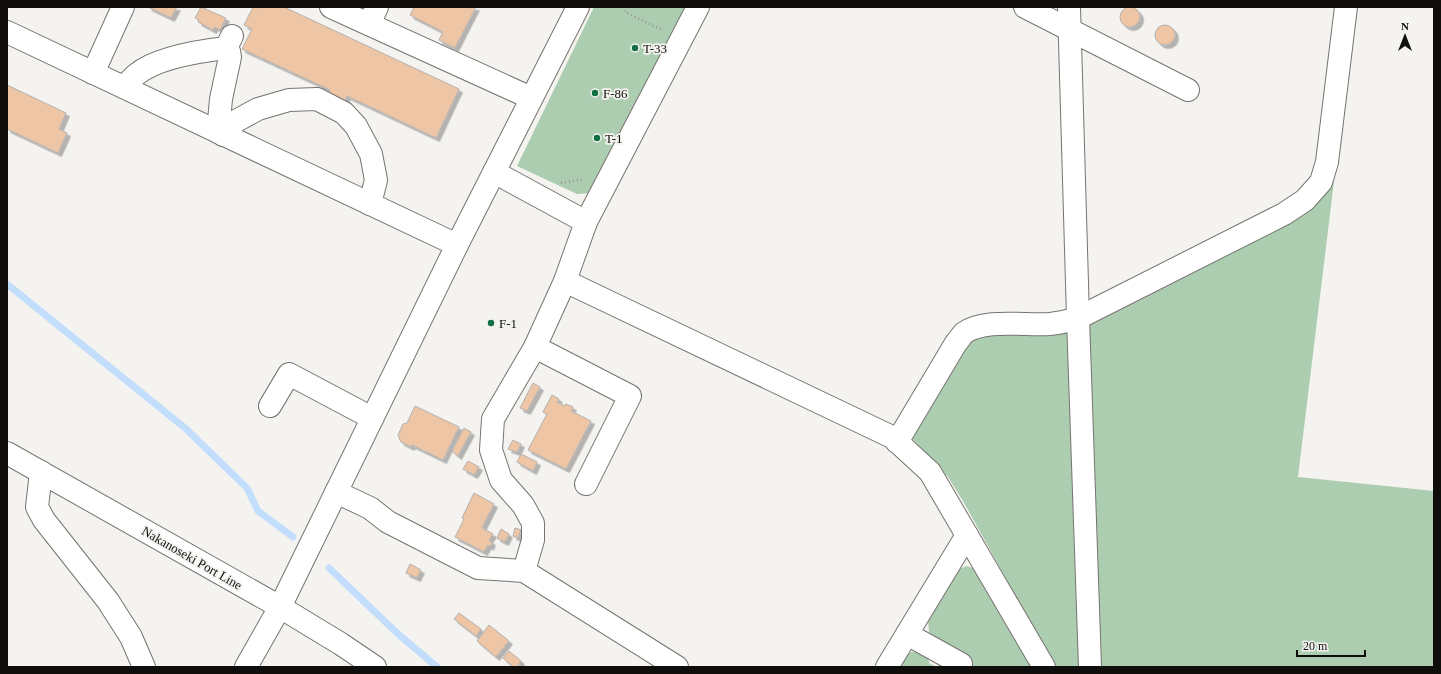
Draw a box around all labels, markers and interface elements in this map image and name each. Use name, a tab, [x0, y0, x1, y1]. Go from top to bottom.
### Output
north arrow	[1385, 16, 1425, 56]
text: N	[1401, 20, 1409, 32]
place label: T-33	[643, 41, 667, 56]
marker: T-33	[630, 43, 640, 53]
place label: F-86	[603, 86, 628, 101]
marker: F-86	[590, 88, 600, 98]
place label: T-1	[605, 131, 623, 146]
marker: T-1	[592, 133, 602, 143]
place label: F-1	[499, 316, 517, 331]
marker: F-1	[486, 318, 496, 328]
street label: Nakanoseki Port Line	[139, 523, 245, 593]
scale bar	[1297, 632, 1365, 658]
text: 20 m	[1303, 639, 1328, 653]

